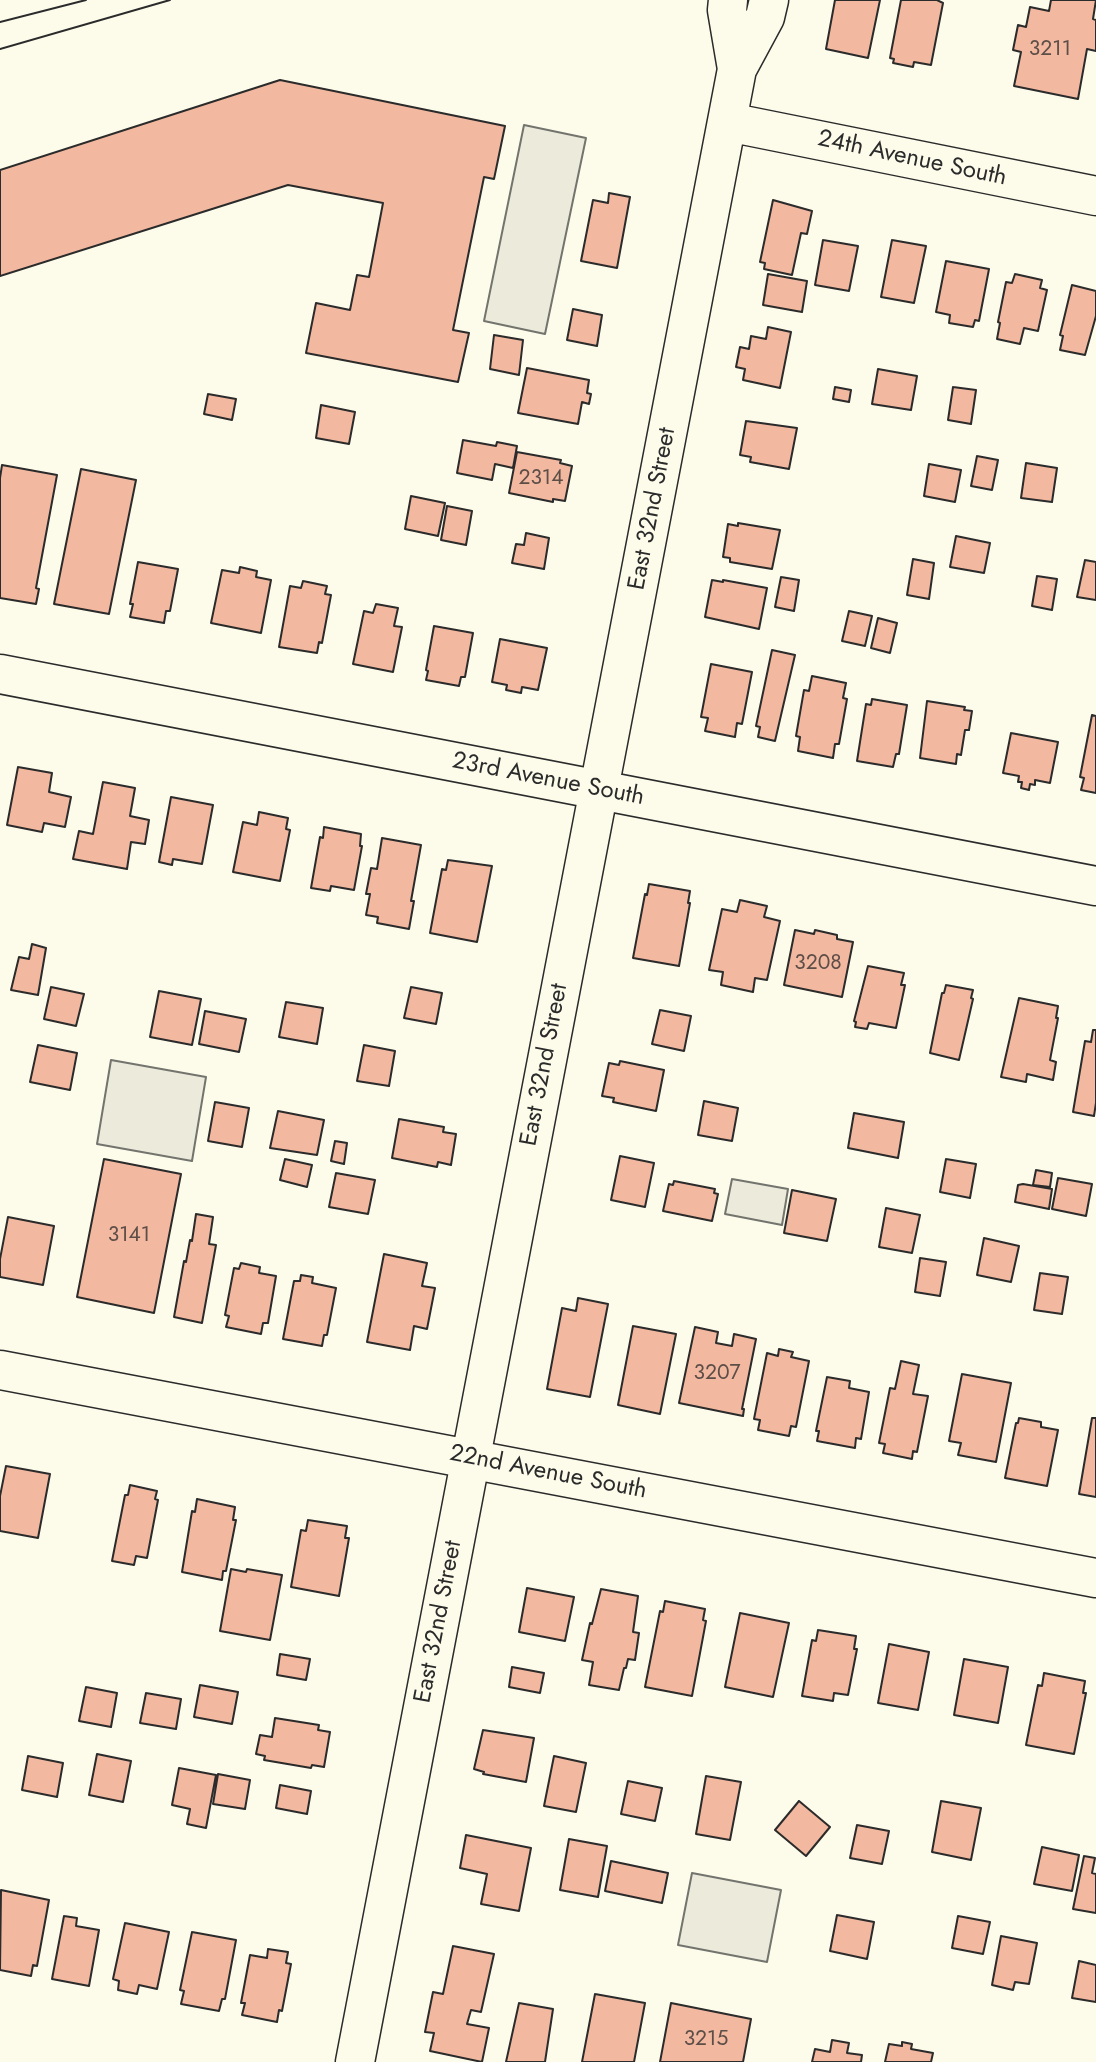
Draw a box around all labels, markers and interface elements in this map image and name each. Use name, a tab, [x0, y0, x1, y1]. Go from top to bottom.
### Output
house number: 3211	[1029, 37, 1071, 63]
street label: 24th Avenue South	[815, 125, 1009, 193]
street label: East 32nd Street	[623, 425, 683, 593]
house number: 2314	[518, 466, 564, 492]
street label: 23rd Avenue South	[450, 747, 646, 813]
house number: 3208	[794, 951, 842, 977]
street label: East 32nd Street	[515, 981, 575, 1149]
house number: 3141	[108, 1223, 150, 1249]
house number: 3207	[693, 1361, 741, 1387]
street label: 22nd Avenue South	[447, 1440, 649, 1506]
street label: East 32nd Street	[409, 1538, 469, 1706]
house number: 3215	[684, 2027, 728, 2053]

